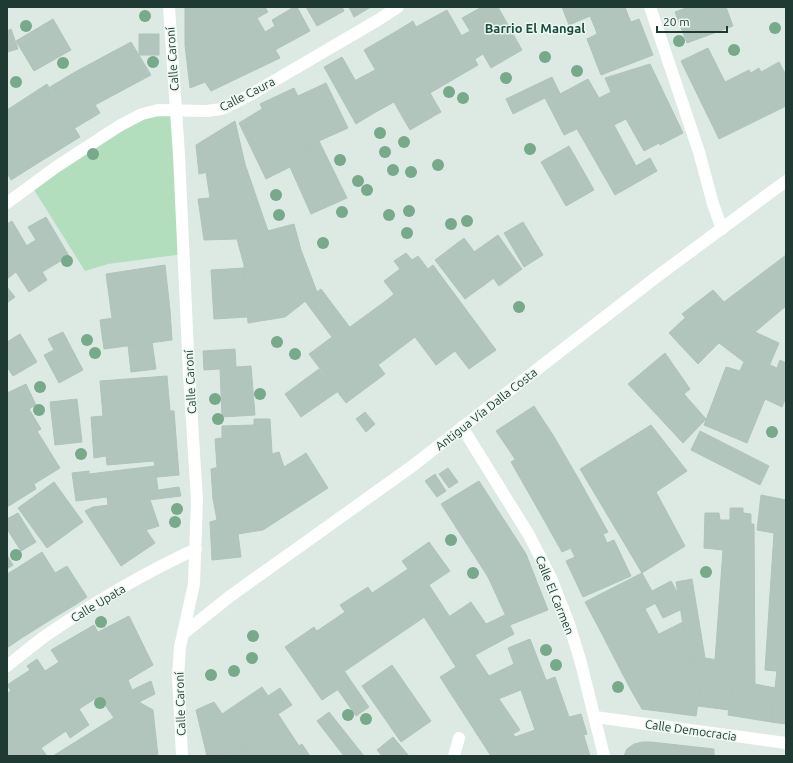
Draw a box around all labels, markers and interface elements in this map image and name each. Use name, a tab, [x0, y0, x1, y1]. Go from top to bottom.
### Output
scale bar	[657, 8, 727, 34]
text: 20 m	[663, 15, 690, 28]
district label: Barrio El Mangal	[485, 21, 585, 35]
street label: Calle Caroní	[163, 26, 181, 91]
street label: Calle Caura	[217, 75, 277, 113]
street label: Calle Caroní	[182, 349, 198, 414]
street label: Antigua Vía Dalla Costa	[433, 365, 539, 453]
street label: Calle El Carmen	[533, 554, 577, 636]
street label: Calle Upata	[68, 582, 128, 624]
street label: Calle Caroní	[172, 671, 188, 736]
street label: Calle Democracia	[644, 717, 738, 743]

